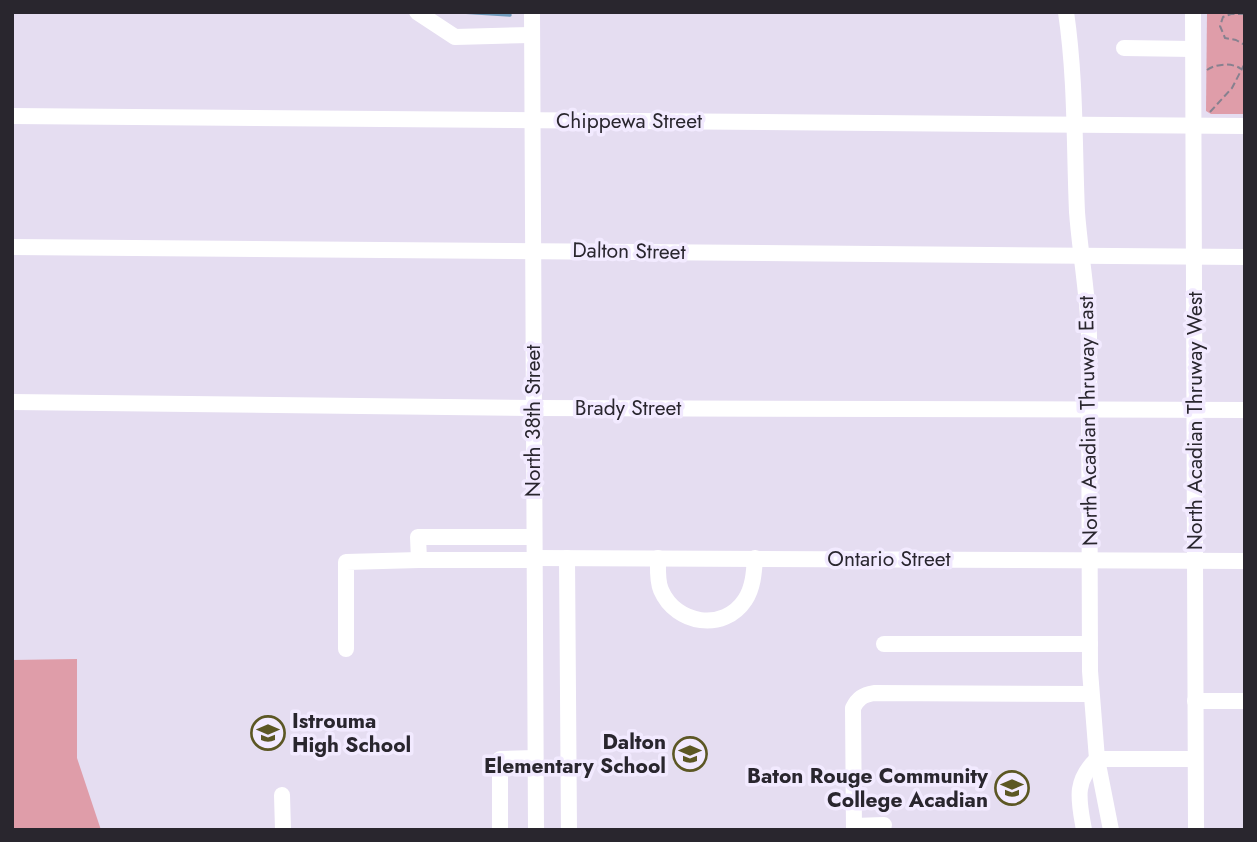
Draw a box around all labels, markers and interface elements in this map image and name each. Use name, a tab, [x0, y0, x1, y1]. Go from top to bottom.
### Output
street label: Chippewa Street	[556, 106, 702, 136]
street label: Dalton Street	[572, 235, 686, 267]
street label: North Acadian Thruway West	[1180, 292, 1210, 550]
street label: North Acadian Thruway East	[1071, 296, 1105, 546]
street label: North 38th Street	[518, 345, 548, 497]
street label: Brady Street	[575, 393, 681, 423]
street label: Ontario Street	[827, 544, 951, 574]
place label: Istrouma High School	[292, 706, 411, 760]
school or university icon: Istrouma High School	[249, 714, 287, 752]
place label: Dalton Elementary School	[484, 727, 666, 781]
school or university icon: Dalton Elementary School	[671, 735, 709, 773]
place label: Baton Rouge Community College Acadian	[747, 761, 989, 815]
school or university icon: Baton Rouge Community College Acadian	[993, 769, 1031, 807]

